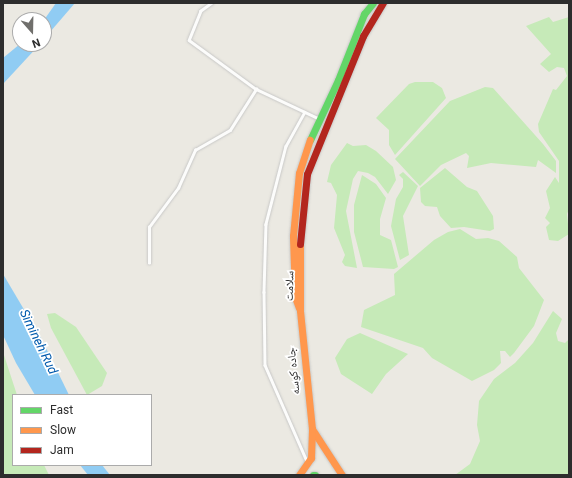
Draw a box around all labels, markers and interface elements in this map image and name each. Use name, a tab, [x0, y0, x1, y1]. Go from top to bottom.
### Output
north arrow	[12, 12, 52, 52]
text: N	[30, 35, 42, 50]
street label: سلامت	[283, 271, 297, 301]
water label: Simineh Rud	[16, 307, 60, 377]
street label: جاده کوسه	[284, 347, 304, 395]
legend	[12, 394, 152, 466]
text: Fast	[50, 403, 73, 417]
text: Slow	[50, 423, 76, 437]
text: Jam	[50, 443, 74, 457]

